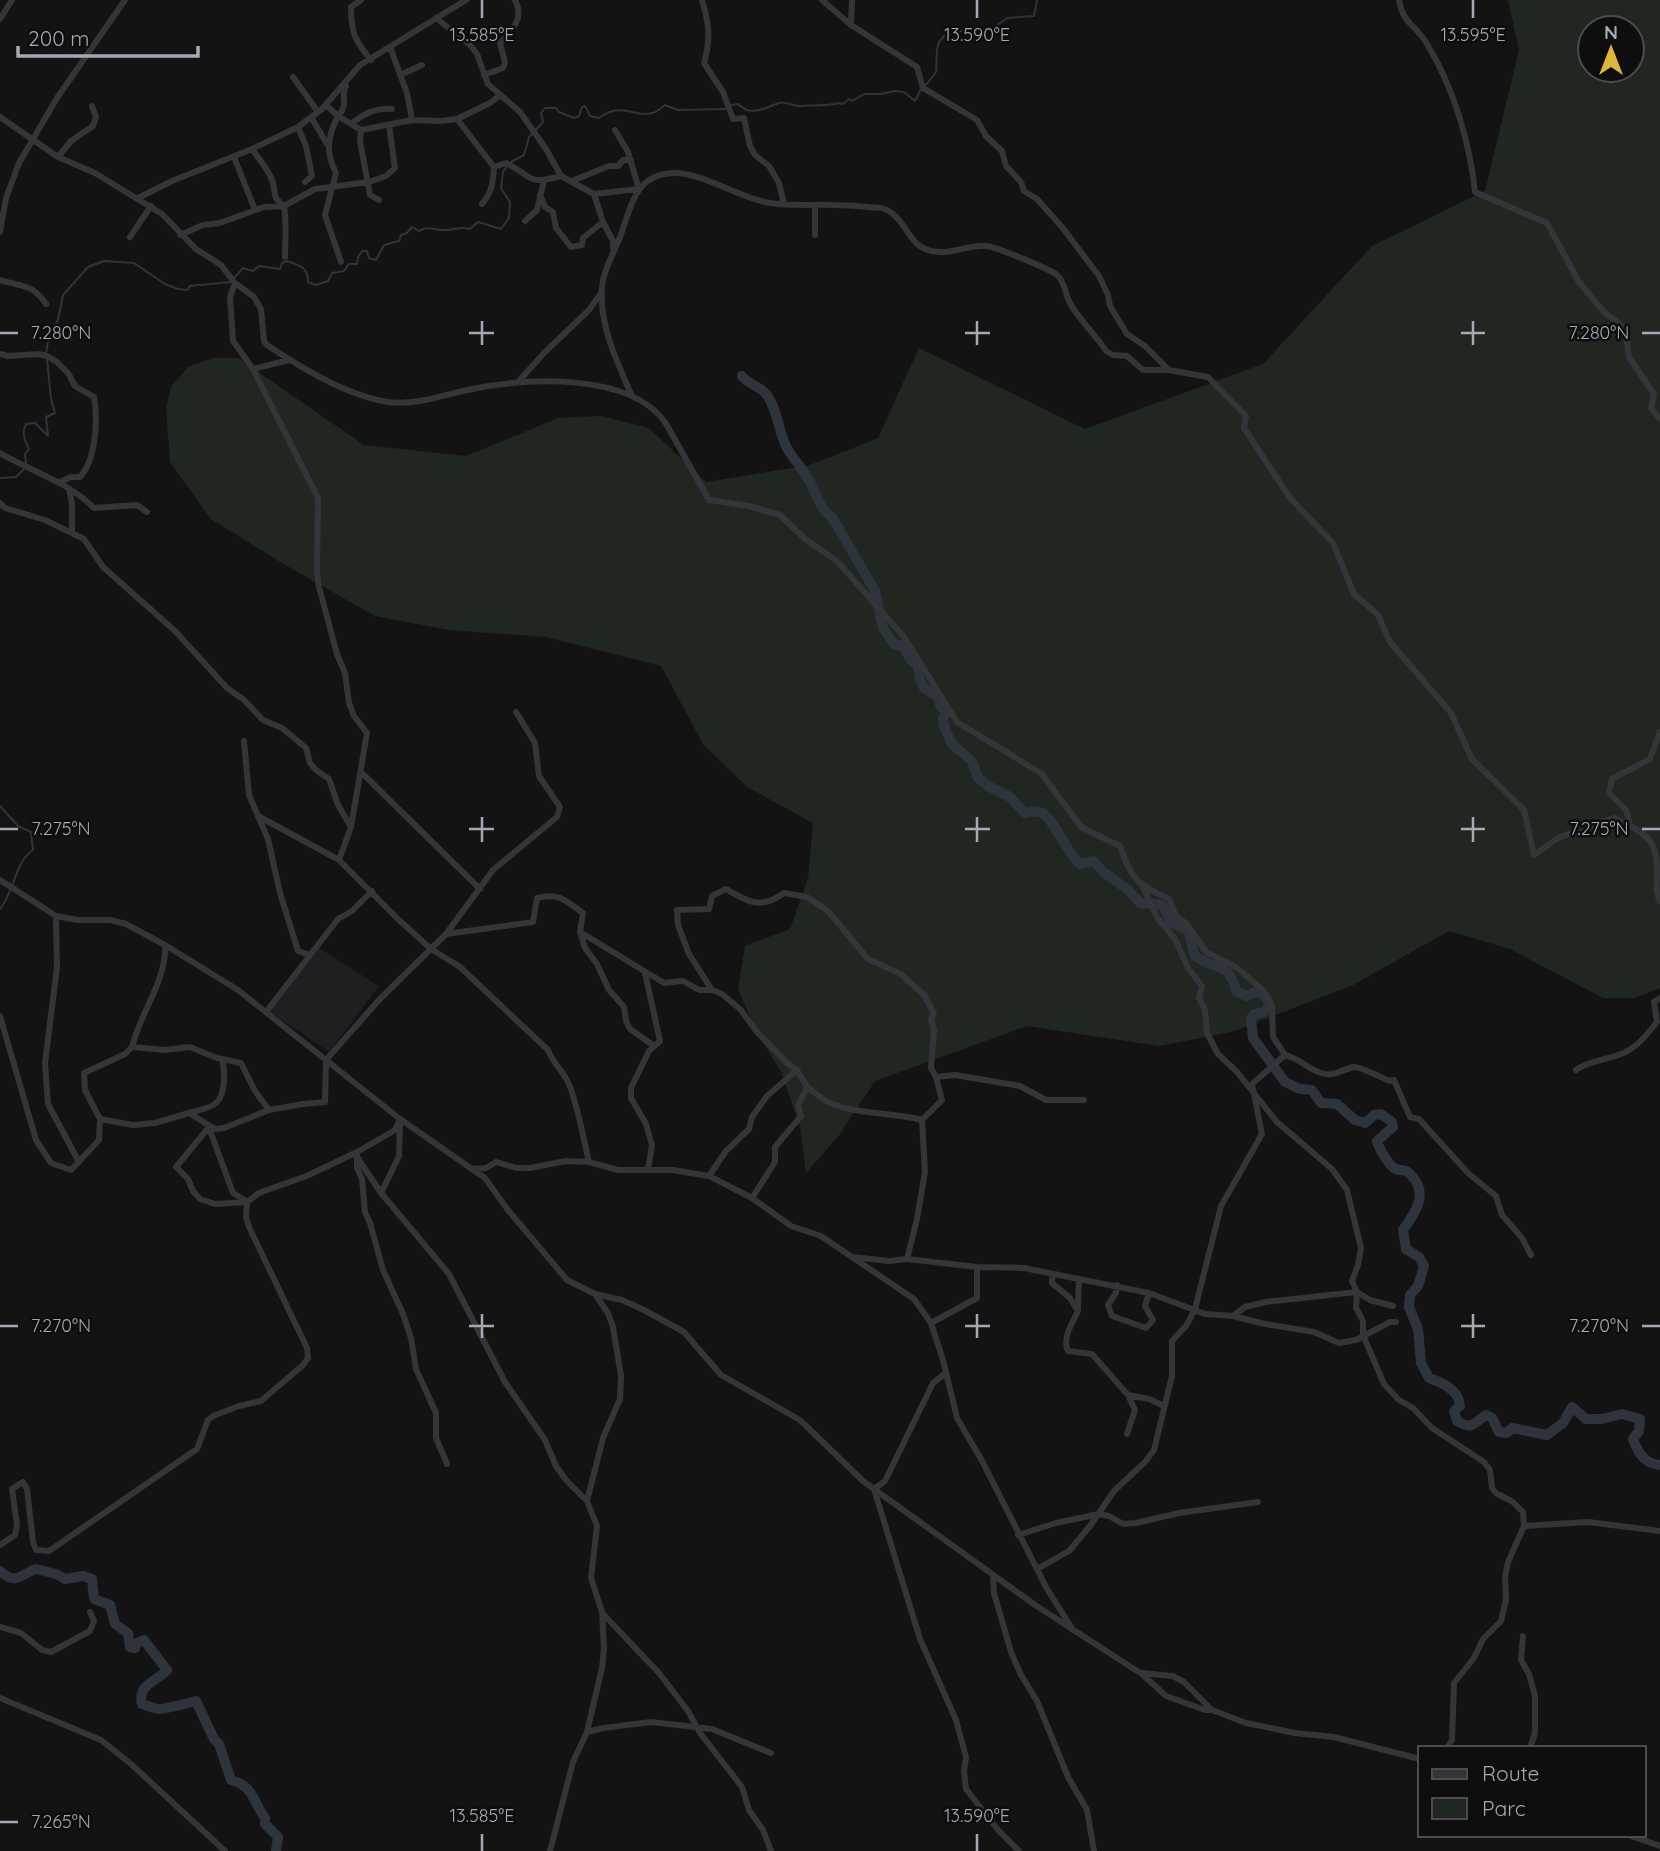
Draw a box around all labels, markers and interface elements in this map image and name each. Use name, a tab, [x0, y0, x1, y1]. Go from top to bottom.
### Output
scale bar	[18, 14, 198, 58]
north arrow	[1576, 14, 1646, 84]
text: N	[1604, 20, 1618, 44]
text: 13.585°E	[450, 23, 514, 46]
text: 13.590°E	[944, 23, 1010, 46]
text: 13.595°E	[1440, 23, 1506, 46]
text: 200 m	[28, 25, 90, 51]
text: 7.280°N	[31, 321, 91, 344]
text: 7.280°N	[1569, 321, 1629, 344]
text: 7.275°N	[31, 817, 91, 840]
text: 7.275°N	[1569, 817, 1629, 840]
text: 7.270°N	[31, 1314, 91, 1337]
text: 7.270°N	[1569, 1314, 1629, 1337]
legend	[1418, 1746, 1646, 1837]
text: Route	[1482, 1760, 1539, 1786]
text: Parc	[1482, 1795, 1526, 1821]
text: 13.585°E	[450, 1804, 514, 1827]
text: 13.590°E	[944, 1804, 1010, 1827]
text: 7.265°N	[31, 1810, 91, 1833]

